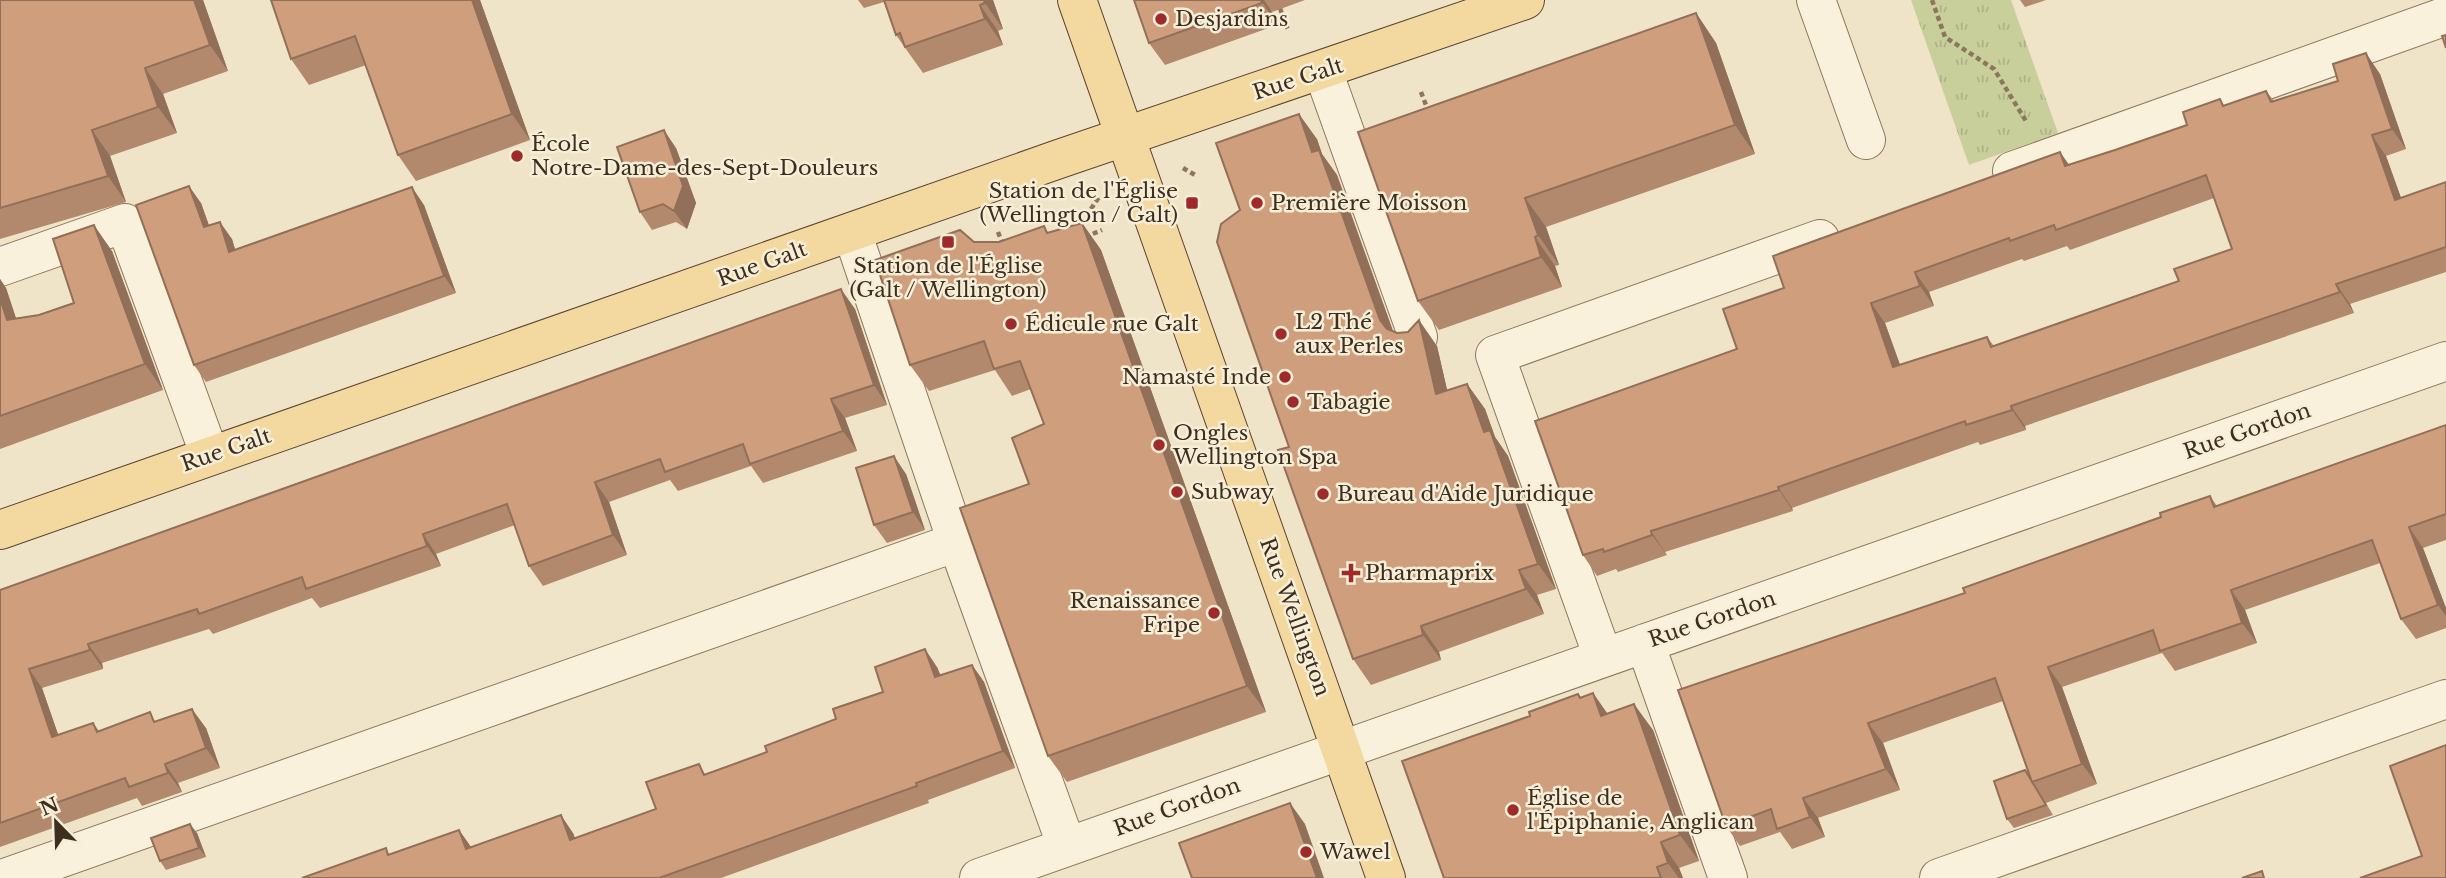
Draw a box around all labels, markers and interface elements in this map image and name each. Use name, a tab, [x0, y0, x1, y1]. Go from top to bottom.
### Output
place label: Desjardins	[1175, 6, 1288, 32]
marker: Desjardins	[1153, 11, 1169, 27]
street label: Rue Galt	[1250, 52, 1346, 106]
place label: École Notre-Dame-des-Sept-Douleurs	[531, 131, 878, 181]
marker: École Notre-Dame-des-Sept-Douleurs	[509, 148, 525, 164]
place label: Station de l'Église (Wellington / Galt)	[980, 178, 1178, 228]
place label: Première Moisson	[1271, 190, 1467, 216]
marker: Station de l'Église (Wellington / Galt)	[1184, 195, 1200, 211]
marker: Première Moisson	[1249, 195, 1265, 211]
marker: Station de l'Église (Galt / Wellington)	[940, 234, 956, 250]
street label: Rue Galt	[714, 236, 810, 292]
place label: Station de l'Église (Galt / Wellington)	[850, 253, 1046, 303]
place label: L2 Thé aux Perles	[1295, 309, 1404, 359]
place label: Édicule rue Galt	[1025, 311, 1199, 337]
marker: Édicule rue Galt	[1003, 316, 1019, 332]
marker: L2 Thé aux Perles	[1273, 326, 1289, 342]
place label: Namasté Inde	[1122, 364, 1271, 390]
marker: Namasté Inde	[1277, 369, 1293, 385]
place label: Tabagie	[1307, 389, 1390, 415]
marker: Tabagie	[1285, 394, 1301, 410]
street label: Rue Gordon	[2180, 397, 2314, 465]
place label: Ongles Wellington Spa	[1172, 420, 1338, 470]
street label: Rue Galt	[178, 422, 274, 477]
marker: Ongles Wellington Spa	[1151, 437, 1167, 453]
place label: Subway	[1191, 479, 1275, 505]
place label: Bureau d'Aide Juridique	[1337, 481, 1594, 507]
marker: Subway	[1169, 484, 1185, 500]
marker: Bureau d'Aide Juridique	[1315, 486, 1331, 502]
street label: Rue Wellington	[1254, 534, 1336, 700]
place label: Pharmaprix	[1365, 560, 1494, 586]
marker: Pharmaprix	[1343, 565, 1359, 581]
street label: Rue Gordon	[1645, 585, 1779, 653]
place label: Renaissance Fripe	[1070, 588, 1200, 638]
marker: Renaissance Fripe	[1206, 605, 1222, 621]
street label: Rue Gordon	[1110, 772, 1244, 842]
place label: Église de l'Épiphanie, Anglican	[1527, 785, 1755, 835]
north arrow	[21, 787, 91, 857]
text: N	[37, 793, 62, 821]
marker: Église de l'Épiphanie, Anglican	[1505, 802, 1521, 818]
place label: Wawel	[1319, 839, 1391, 865]
marker: Wawel	[1298, 844, 1314, 860]

